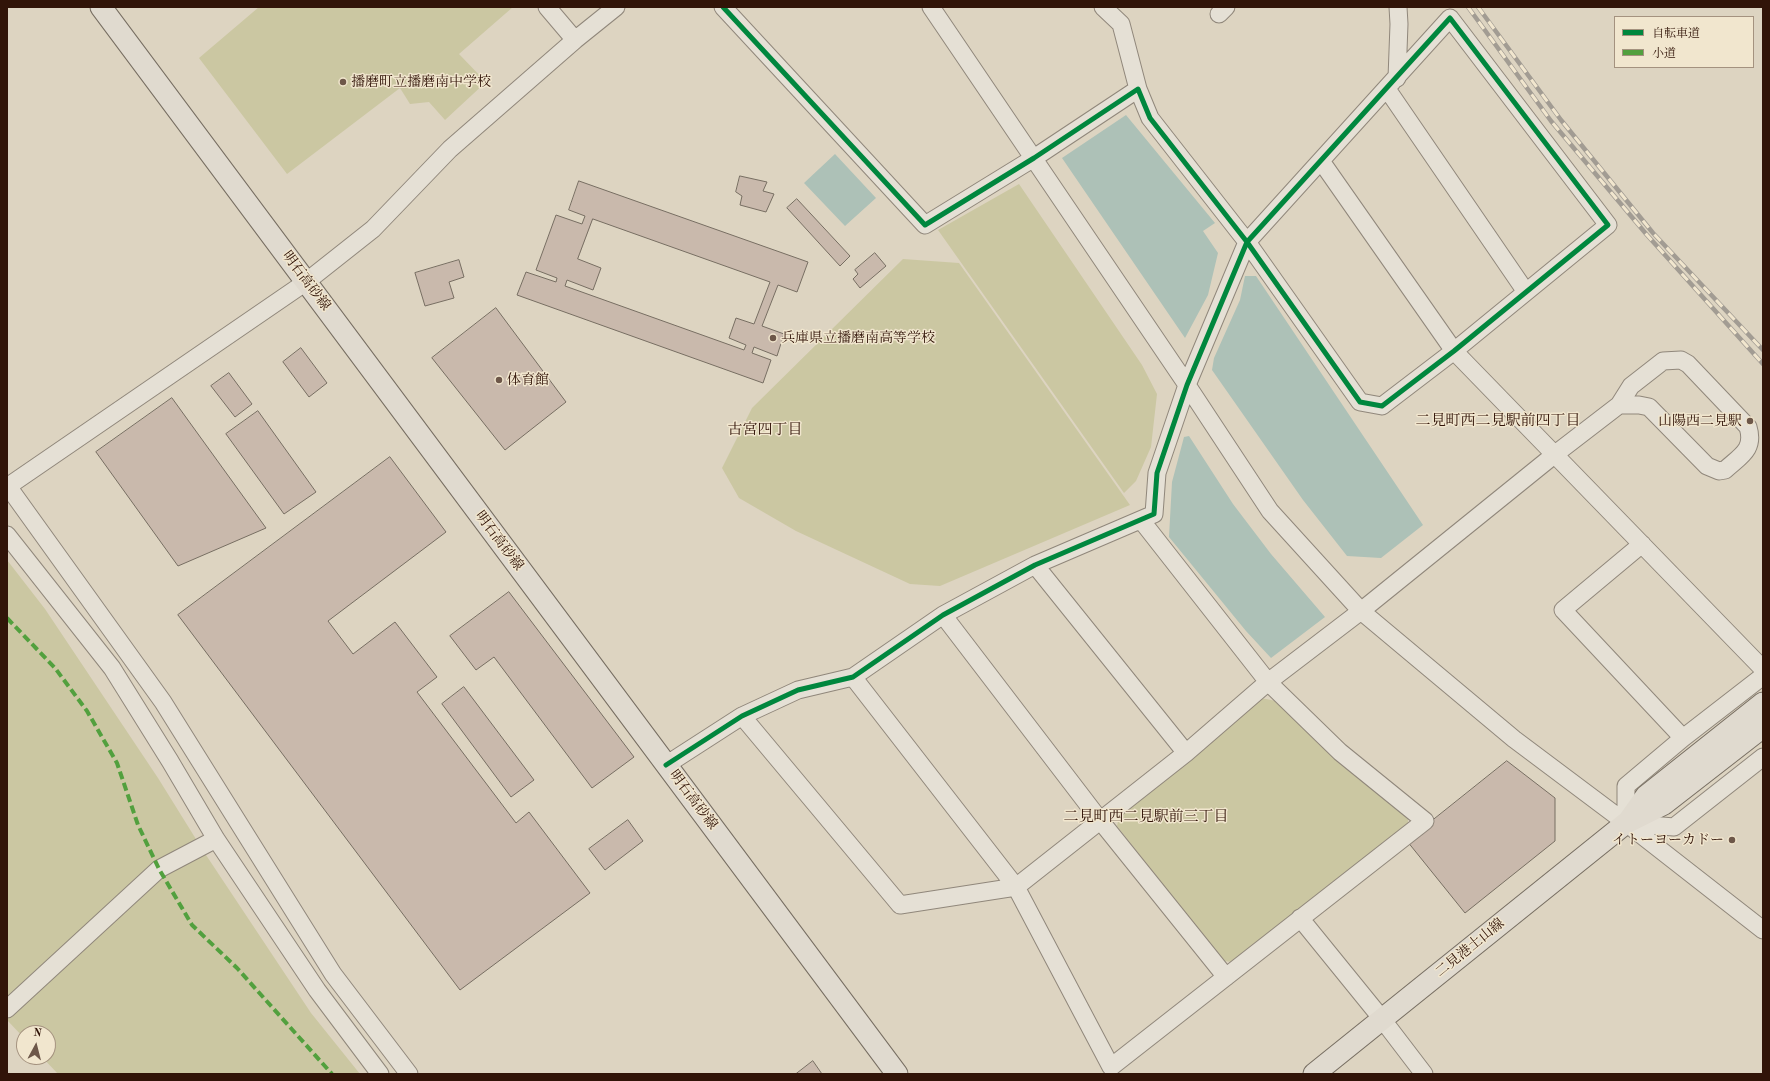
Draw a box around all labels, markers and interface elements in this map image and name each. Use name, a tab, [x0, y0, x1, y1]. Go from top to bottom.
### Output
legend	[1614, 16, 1754, 68]
text: 自転車道	[1652, 28, 1700, 40]
text: 小道	[1652, 48, 1676, 60]
place label: 播磨町立播磨南中学校	[351, 74, 491, 90]
marker: 播磨町立播磨南中学校	[338, 77, 348, 87]
street label: 明石高砂線	[278, 248, 334, 314]
place label: 兵庫県立播磨南高等学校	[781, 330, 935, 346]
marker: 兵庫県立播磨南高等学校	[768, 333, 778, 343]
place label: 体育館	[507, 372, 549, 388]
marker: 体育館	[494, 375, 504, 385]
district label: 二見町西二見駅前四丁目	[1416, 412, 1580, 430]
place label: 山陽西二見駅	[1658, 413, 1742, 429]
marker: 山陽西二見駅	[1745, 416, 1755, 426]
district label: 古宮四丁目	[728, 421, 802, 439]
street label: 明石高砂線	[471, 508, 527, 574]
street label: 明石高砂線	[665, 767, 721, 833]
district label: 二見町西二見駅前三丁目	[1064, 808, 1228, 826]
place label: イトーヨーカドー	[1612, 832, 1724, 848]
marker: イトーヨーカドー	[1727, 835, 1737, 845]
street label: 二見港土山線	[1432, 915, 1508, 981]
north arrow	[16, 1025, 56, 1065]
text: N	[33, 1028, 42, 1040]

